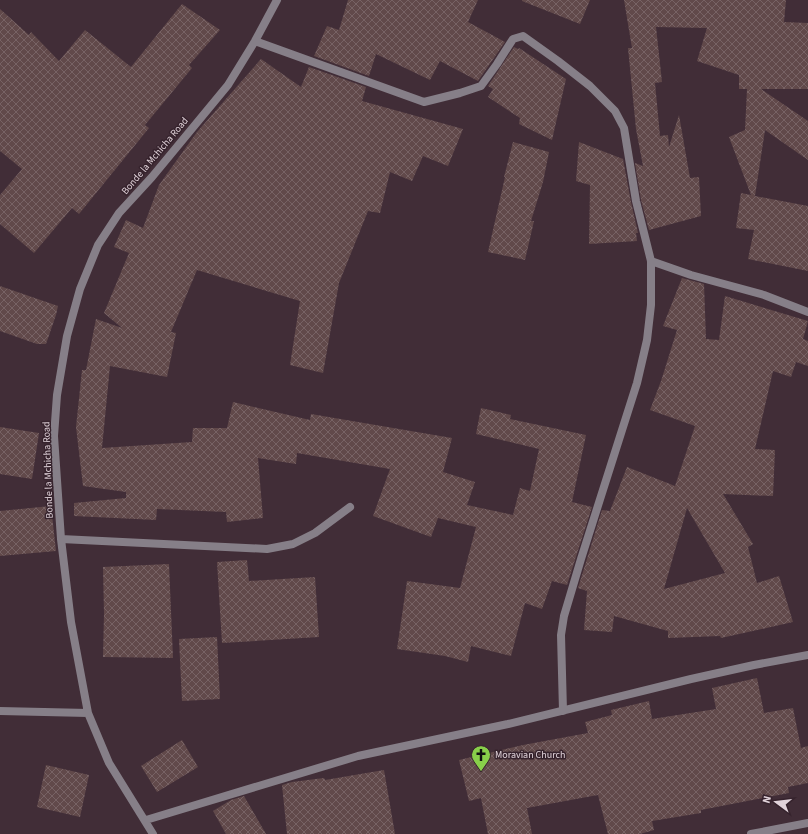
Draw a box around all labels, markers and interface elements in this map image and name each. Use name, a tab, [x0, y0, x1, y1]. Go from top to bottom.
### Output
street label: Bonde la Mchicha Road	[118, 114, 192, 198]
street label: Bonde la Mchicha Road	[39, 421, 57, 519]
church icon: Moravian Church	[470, 744, 492, 772]
place label: Moravian Church	[495, 748, 566, 762]
north arrow	[756, 782, 796, 822]
text: N	[759, 794, 775, 805]

